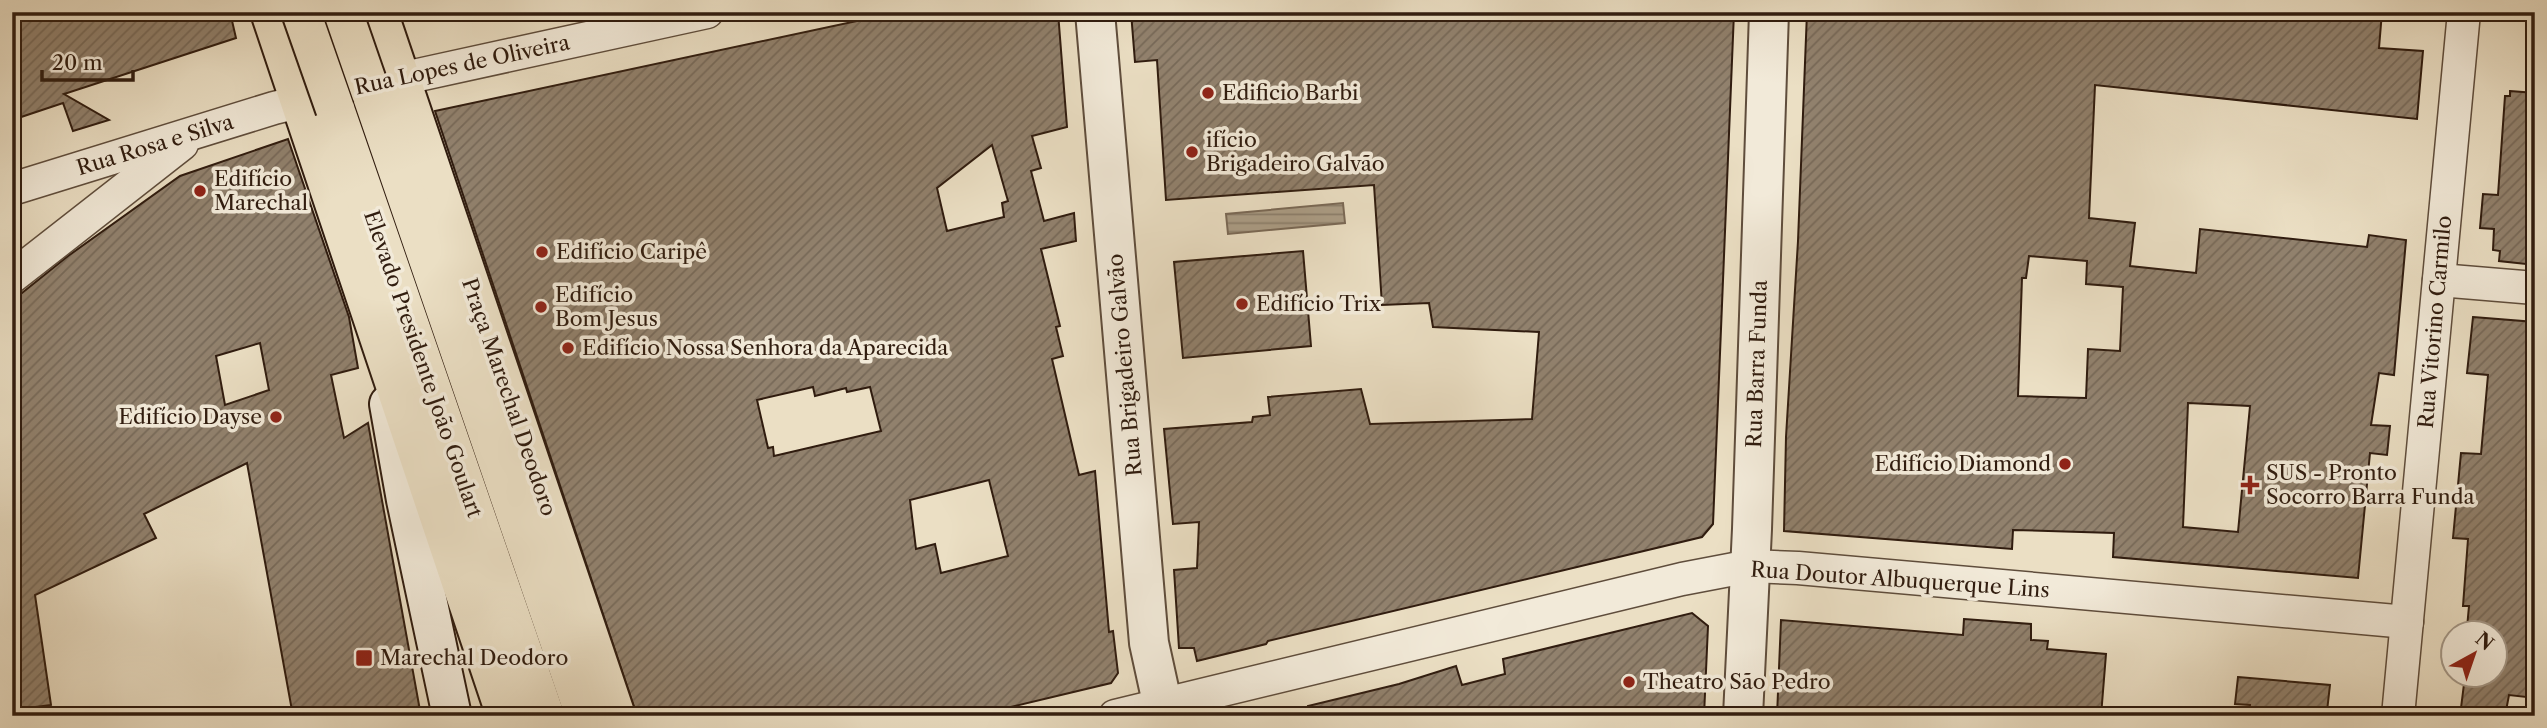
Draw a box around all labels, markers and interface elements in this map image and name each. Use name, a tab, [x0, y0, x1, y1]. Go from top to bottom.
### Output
street label: Rua Lopes de Oliveira	[352, 29, 573, 100]
scale bar	[42, 38, 133, 82]
text: 20 m	[52, 50, 103, 75]
place label: Edificio Barbi	[1222, 80, 1358, 105]
marker: Edificio Barbi	[1200, 85, 1216, 101]
street label: Rua Rosa e Silva	[73, 109, 237, 180]
place label: ifício Brigadeiro Galvão	[1206, 127, 1385, 176]
marker: ifício Brigadeiro Galvão	[1184, 144, 1200, 160]
place label: Edifício Marechal	[214, 166, 308, 215]
marker: Edifício Marechal	[192, 183, 208, 199]
street label: Elevado Presidente João Goulart	[359, 207, 488, 521]
street label: Rua Vitorino Carmilo	[2413, 214, 2456, 430]
place label: Edifício Caripê	[556, 239, 707, 264]
marker: Edifício Caripê	[534, 244, 550, 260]
street label: Rua Brigadeiro Galvão	[1102, 253, 1147, 477]
street label: Praça Marechal Deodoro	[457, 275, 562, 519]
street label: Rua Barra Funda	[1741, 279, 1772, 448]
place label: Edifício Bom Jesus	[555, 282, 658, 331]
place label: Edifício Trix	[1256, 291, 1382, 316]
marker: Edifício Trix	[1234, 296, 1250, 312]
marker: Edifício Bom Jesus	[533, 299, 549, 315]
place label: Edifício Nossa Senhora da Aparecida	[582, 335, 949, 360]
marker: Edifício Nossa Senhora da Aparecida	[560, 340, 576, 356]
place label: Edifício Dayse	[119, 404, 262, 429]
marker: Edifício Dayse	[268, 409, 284, 425]
place label: Edifício Diamond	[1874, 451, 2051, 476]
marker: Edifício Diamond	[2057, 456, 2073, 472]
place label: SUS - Pronto Socorro Barra Funda	[2266, 460, 2475, 509]
marker: SUS - Pronto Socorro Barra Funda	[2240, 475, 2260, 495]
street label: Rua Doutor Albuquerque Lins	[1750, 557, 2050, 602]
north arrow	[2438, 620, 2508, 690]
text: N	[2471, 627, 2498, 655]
place label: Marechal Deodoro	[380, 645, 568, 670]
marker: Marechal Deodoro	[354, 648, 374, 668]
place label: Theatro São Pedro	[1643, 669, 1831, 694]
marker: Theatro São Pedro	[1621, 674, 1637, 690]

